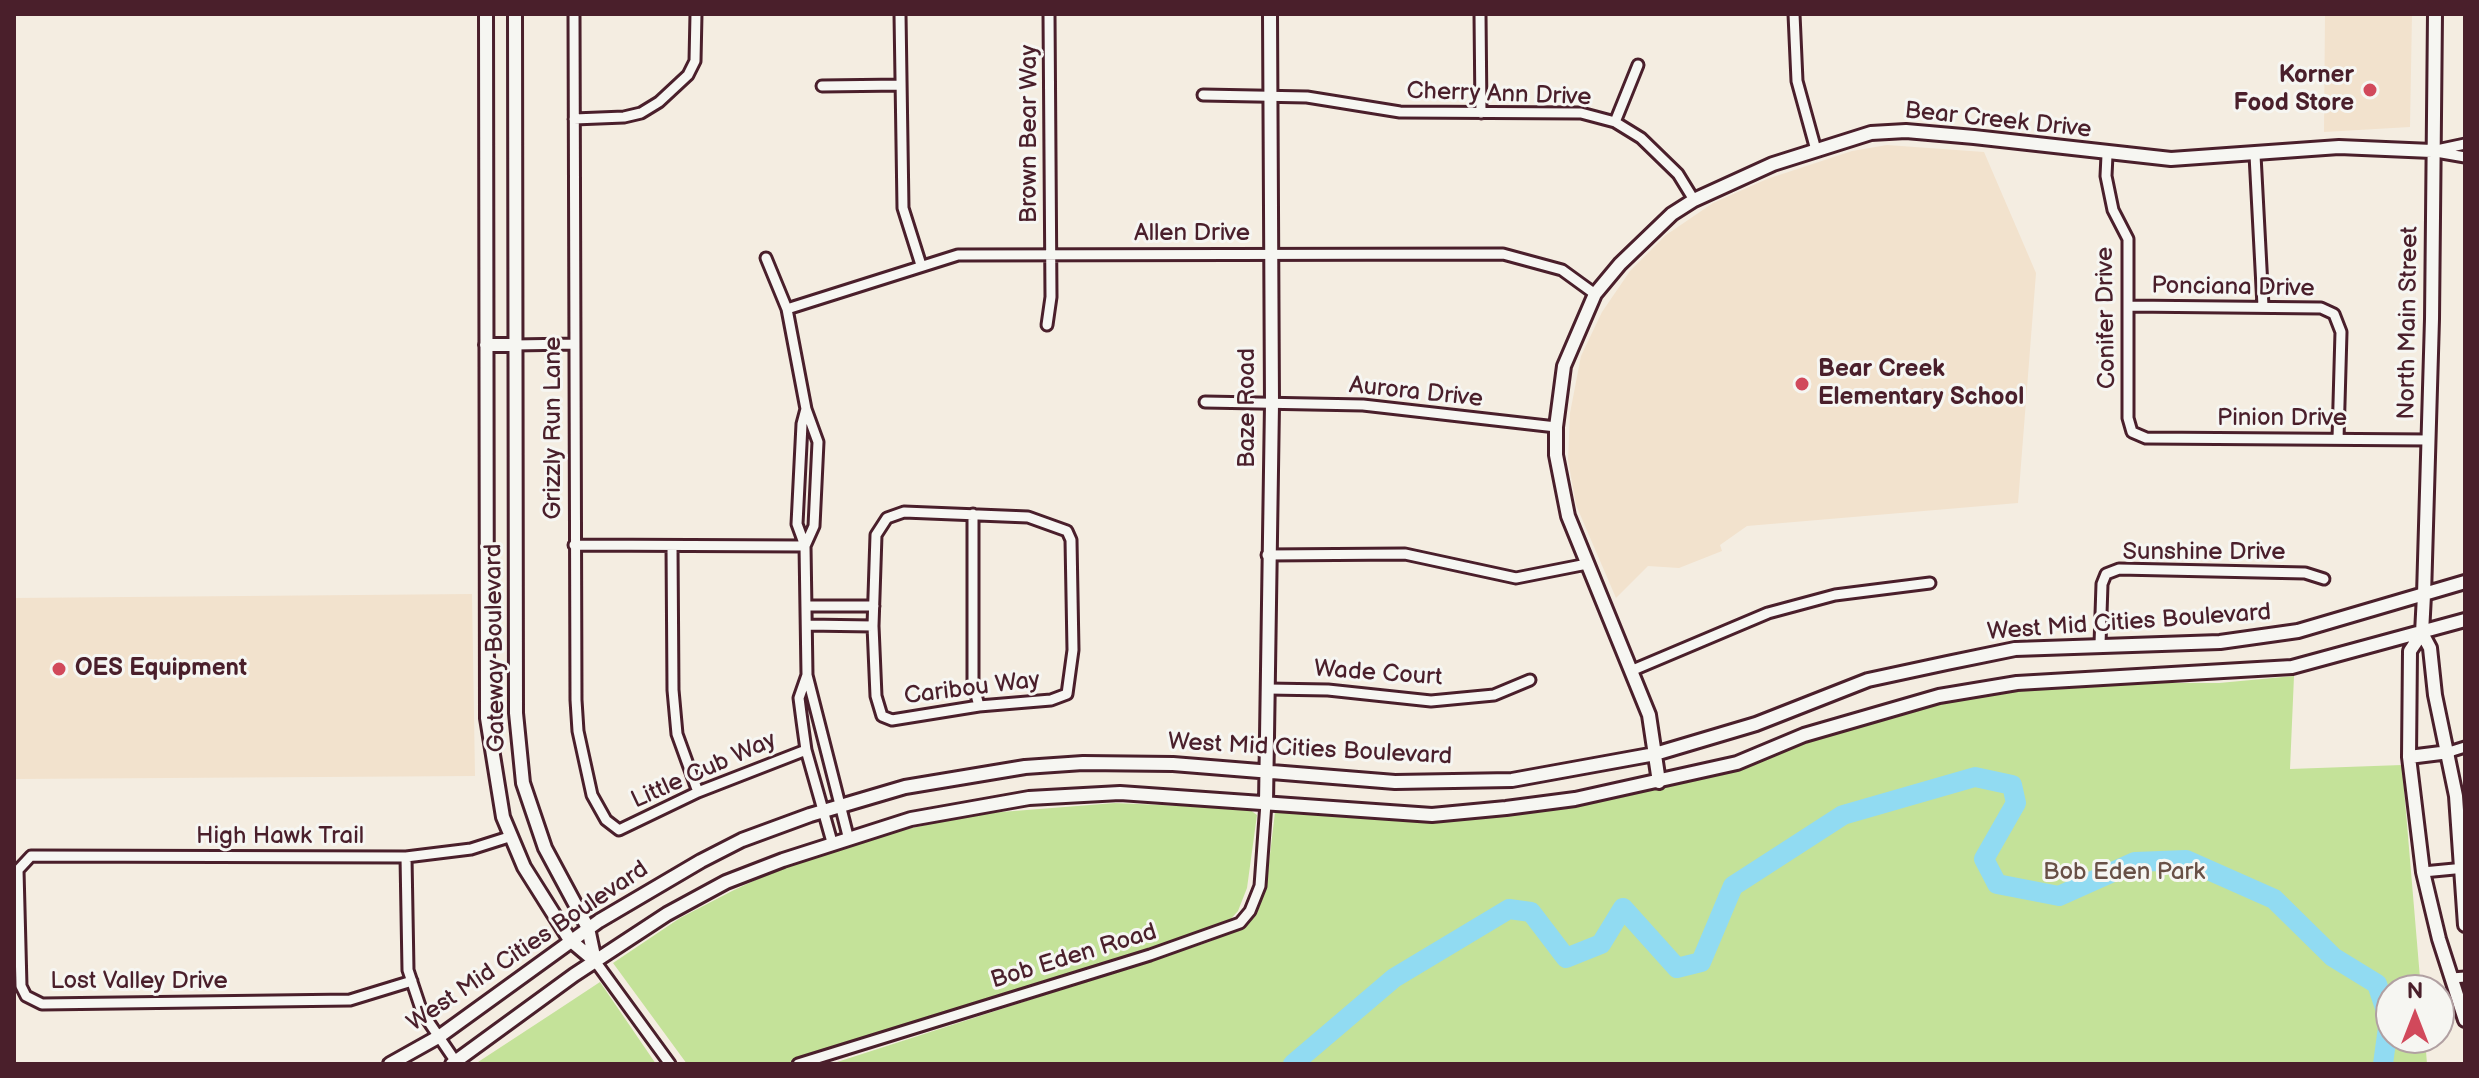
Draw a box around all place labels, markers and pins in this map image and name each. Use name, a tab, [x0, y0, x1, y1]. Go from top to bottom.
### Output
place label: Korner Food Store	[2234, 62, 2354, 118]
marker: Korner Food Store	[2361, 81, 2379, 99]
place label: Bear Creek Elementary School	[1818, 356, 2024, 412]
marker: Bear Creek Elementary School	[1793, 375, 1811, 393]
place label: OES Equipment	[75, 655, 247, 683]
marker: OES Equipment	[50, 660, 68, 678]

